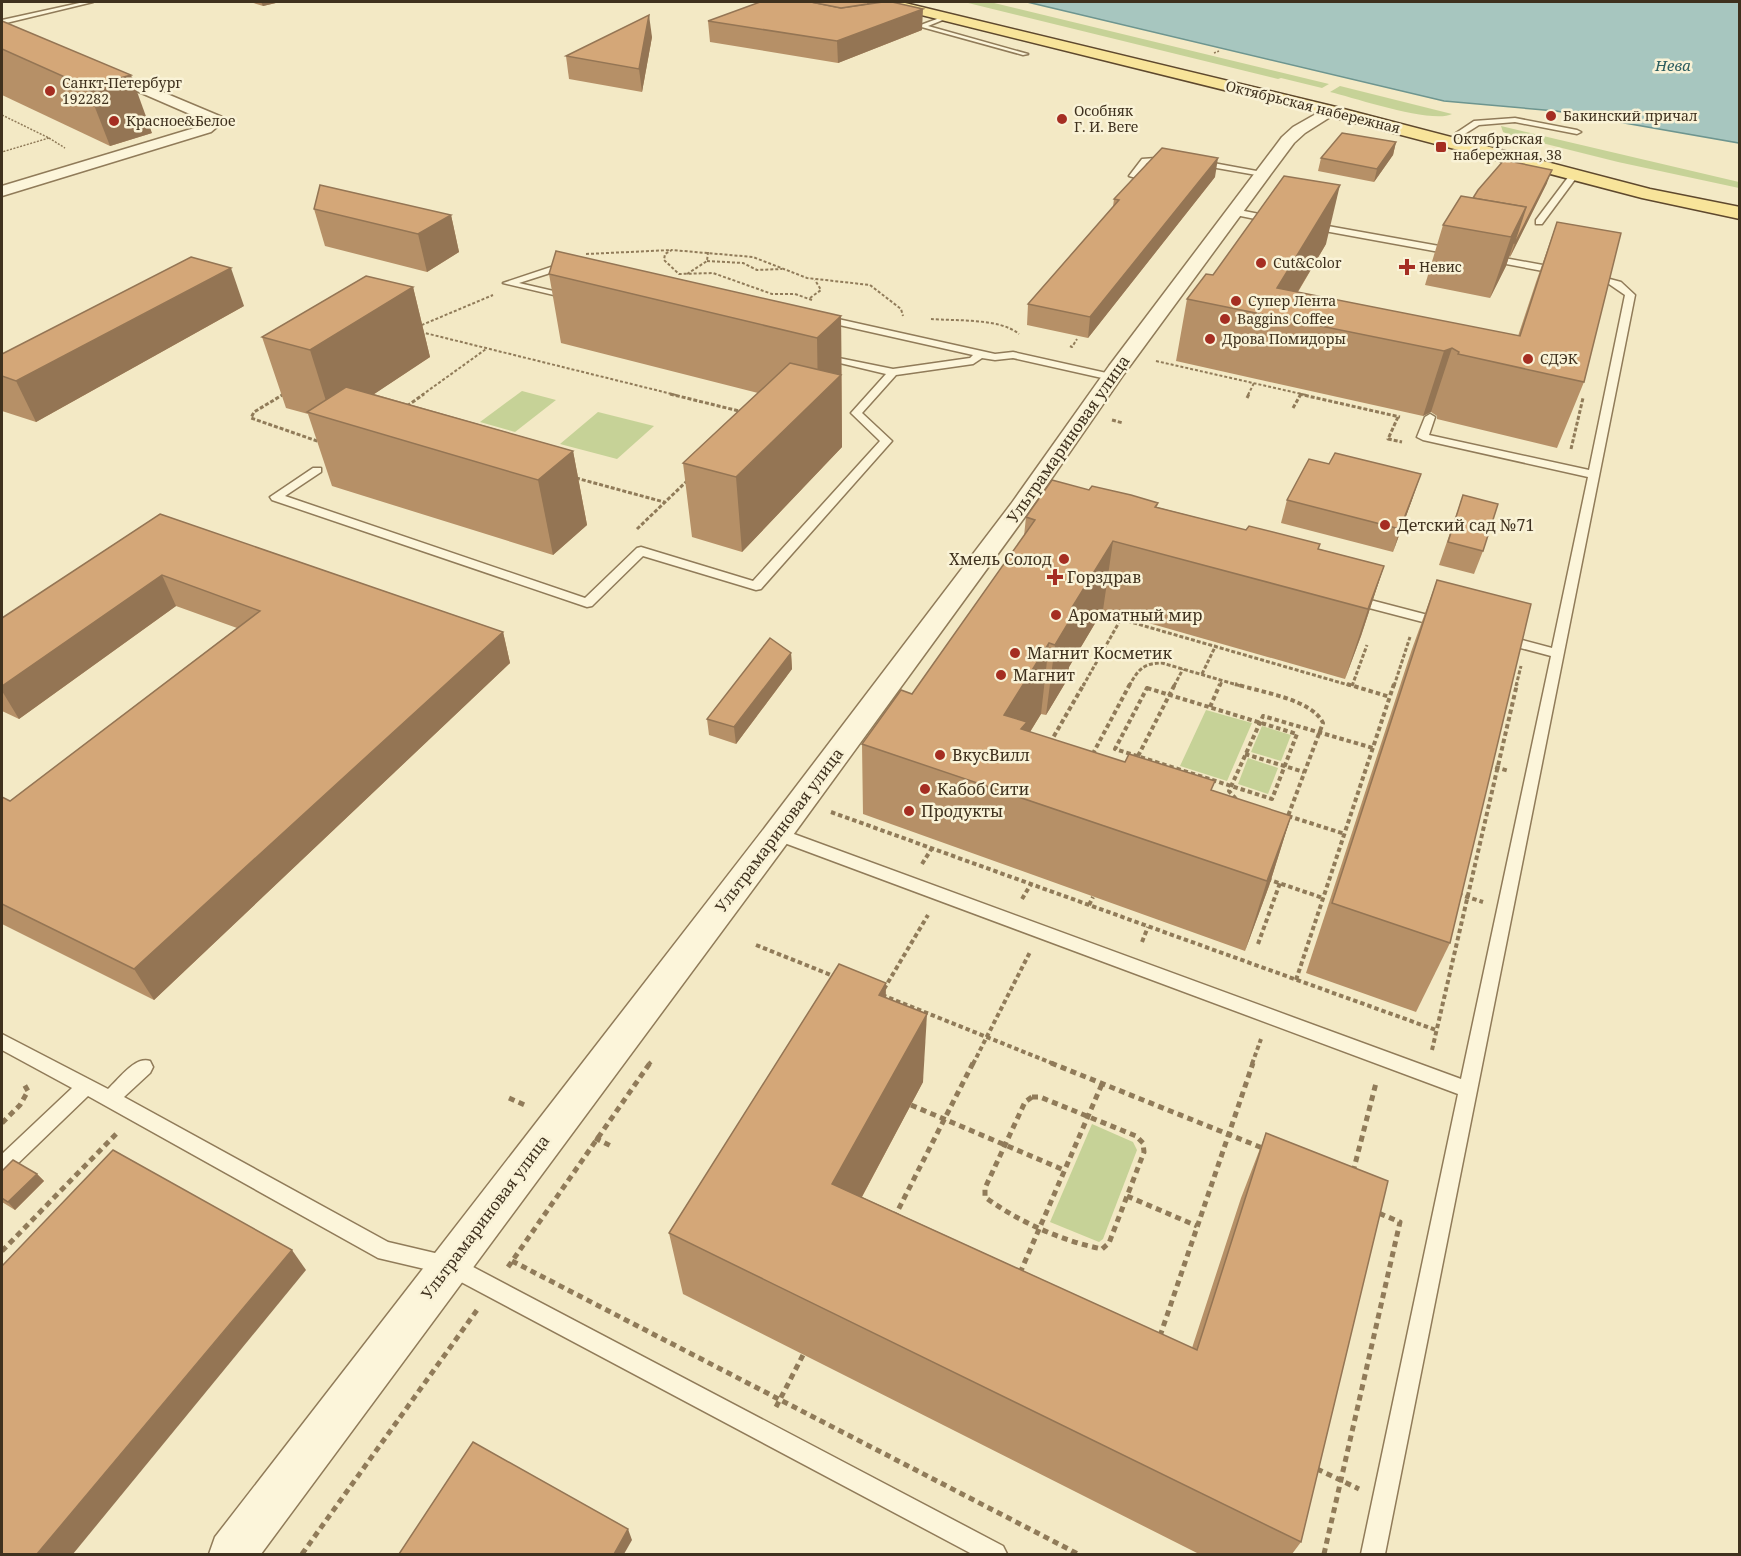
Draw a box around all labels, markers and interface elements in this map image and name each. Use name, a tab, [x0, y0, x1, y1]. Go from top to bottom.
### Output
water label: Нева	[1654, 55, 1691, 75]
place label: Санкт-Петербург 192282	[62, 73, 182, 108]
street label: Октябрьская набережная	[1224, 76, 1402, 137]
marker: Санкт-Петербург 192282	[43, 84, 57, 98]
place label: Особняк Г. И. Веге	[1074, 101, 1138, 136]
place label: Бакинский причал	[1563, 106, 1698, 125]
marker: Бакинский причал	[1544, 109, 1558, 123]
place label: Красное&Белое	[126, 111, 235, 130]
marker: Особняк Г. И. Веге	[1055, 112, 1069, 126]
marker: Красное&Белое	[107, 114, 121, 128]
place label: Октябрьская набережная, 38	[1453, 129, 1562, 164]
marker: Октябрьская набережная, 38	[1434, 140, 1448, 154]
place label: Cut&Color	[1273, 253, 1342, 272]
marker: Cut&Color	[1254, 256, 1268, 270]
place label: Невис	[1419, 257, 1462, 276]
marker: Невис	[1400, 260, 1414, 274]
place label: Супер Лента	[1248, 291, 1336, 310]
marker: Супер Лента	[1229, 294, 1243, 308]
place label: Baggins Coffee	[1237, 309, 1334, 328]
marker: Baggins Coffee	[1218, 312, 1232, 326]
place label: Дрова Помидоры	[1222, 329, 1346, 348]
marker: Дрова Помидоры	[1203, 332, 1217, 346]
place label: СДЭК	[1540, 349, 1578, 368]
street label: Ультрамариновая улица	[1001, 351, 1135, 527]
marker: СДЭК	[1521, 352, 1535, 366]
place label: Детский сад №71	[1397, 514, 1534, 536]
marker: Детский сад №71	[1378, 518, 1392, 532]
place label: Хмель Солод	[949, 548, 1052, 570]
marker: Хмель Солод	[1057, 552, 1071, 566]
place label: Горздрав	[1067, 566, 1141, 588]
marker: Горздрав	[1048, 570, 1062, 584]
place label: Ароматный мир	[1068, 604, 1202, 626]
marker: Ароматный мир	[1049, 608, 1063, 622]
place label: Магнит Косметик	[1027, 642, 1173, 664]
marker: Магнит Косметик	[1008, 646, 1022, 660]
place label: Магнит	[1013, 664, 1076, 686]
marker: Магнит	[994, 668, 1008, 682]
street label: Ультрамариновая улица	[710, 743, 848, 917]
place label: ВкусВилл	[952, 744, 1030, 766]
marker: ВкусВилл	[933, 748, 947, 762]
place label: Кабоб Сити	[937, 778, 1030, 800]
marker: Кабоб Сити	[918, 782, 932, 796]
place label: Продукты	[921, 800, 1003, 822]
marker: Продукты	[902, 804, 916, 818]
street label: Ультрамариновая улица	[416, 1130, 554, 1304]

